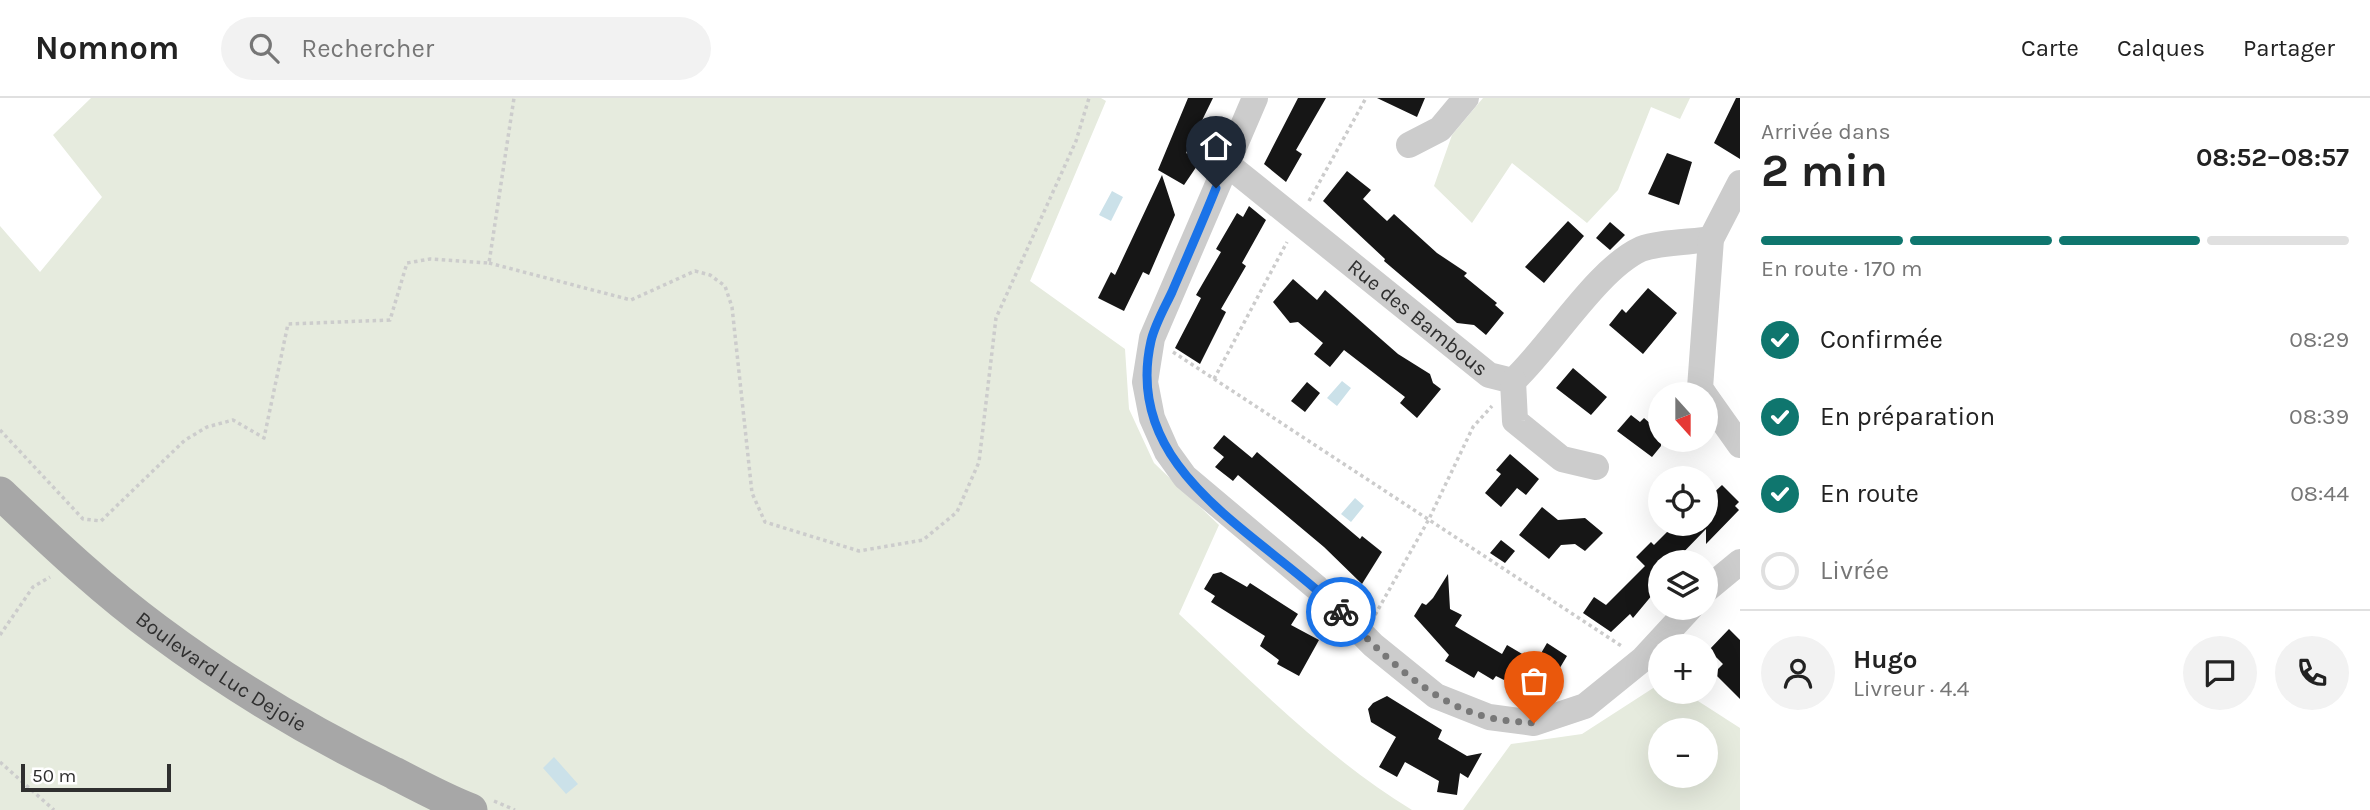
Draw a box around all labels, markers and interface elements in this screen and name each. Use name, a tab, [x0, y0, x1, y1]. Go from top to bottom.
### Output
search box	[221, 17, 711, 80]
text: Nomnom	[35, 29, 179, 67]
icon: search	[245, 29, 283, 67]
text: Rechercher	[301, 33, 434, 64]
text: Carte	[2021, 34, 2079, 62]
text: Calques	[2117, 34, 2205, 62]
text: Partager	[2243, 34, 2335, 62]
pin	[1186, 116, 1246, 188]
text: Arrivée dans	[1761, 118, 1891, 145]
icon: home	[1197, 127, 1235, 165]
text: 08:52–08:57	[2196, 142, 2349, 173]
text: 2 min	[1761, 144, 1888, 198]
street label: Rue des Bambous	[1343, 254, 1493, 381]
text: En route · 170 m	[1761, 255, 1923, 282]
icon: check	[1761, 321, 1799, 359]
text: Confirmée	[1820, 324, 1943, 355]
text: 08:29	[2289, 326, 2349, 353]
north arrow	[1648, 382, 1718, 452]
map controls	[1648, 382, 1718, 788]
icon: check	[1761, 398, 1799, 436]
text: En préparation	[1820, 401, 1995, 432]
text: 08:39	[2289, 403, 2349, 430]
button: locate	[1648, 466, 1718, 536]
icon: check	[1761, 475, 1799, 513]
text: En route	[1820, 478, 1919, 509]
text: 08:44	[2290, 480, 2349, 507]
button: layers	[1648, 550, 1718, 620]
text: Livrée	[1820, 555, 1889, 586]
courier	[1306, 577, 1376, 647]
icon: bike	[1322, 593, 1360, 631]
street label: Boulevard Luc Dejoie	[131, 607, 311, 737]
button: +	[1648, 634, 1718, 704]
button: person	[1761, 636, 1835, 710]
button: chat	[2183, 636, 2257, 710]
button: phone	[2275, 636, 2349, 710]
text: Hugo	[1853, 644, 1918, 675]
pin	[1504, 651, 1564, 723]
icon: bag	[1515, 662, 1553, 700]
text: Livreur · 4.4	[1853, 675, 1969, 702]
button: −	[1648, 718, 1718, 788]
scale bar	[21, 761, 172, 793]
text: 50 m	[32, 765, 76, 787]

